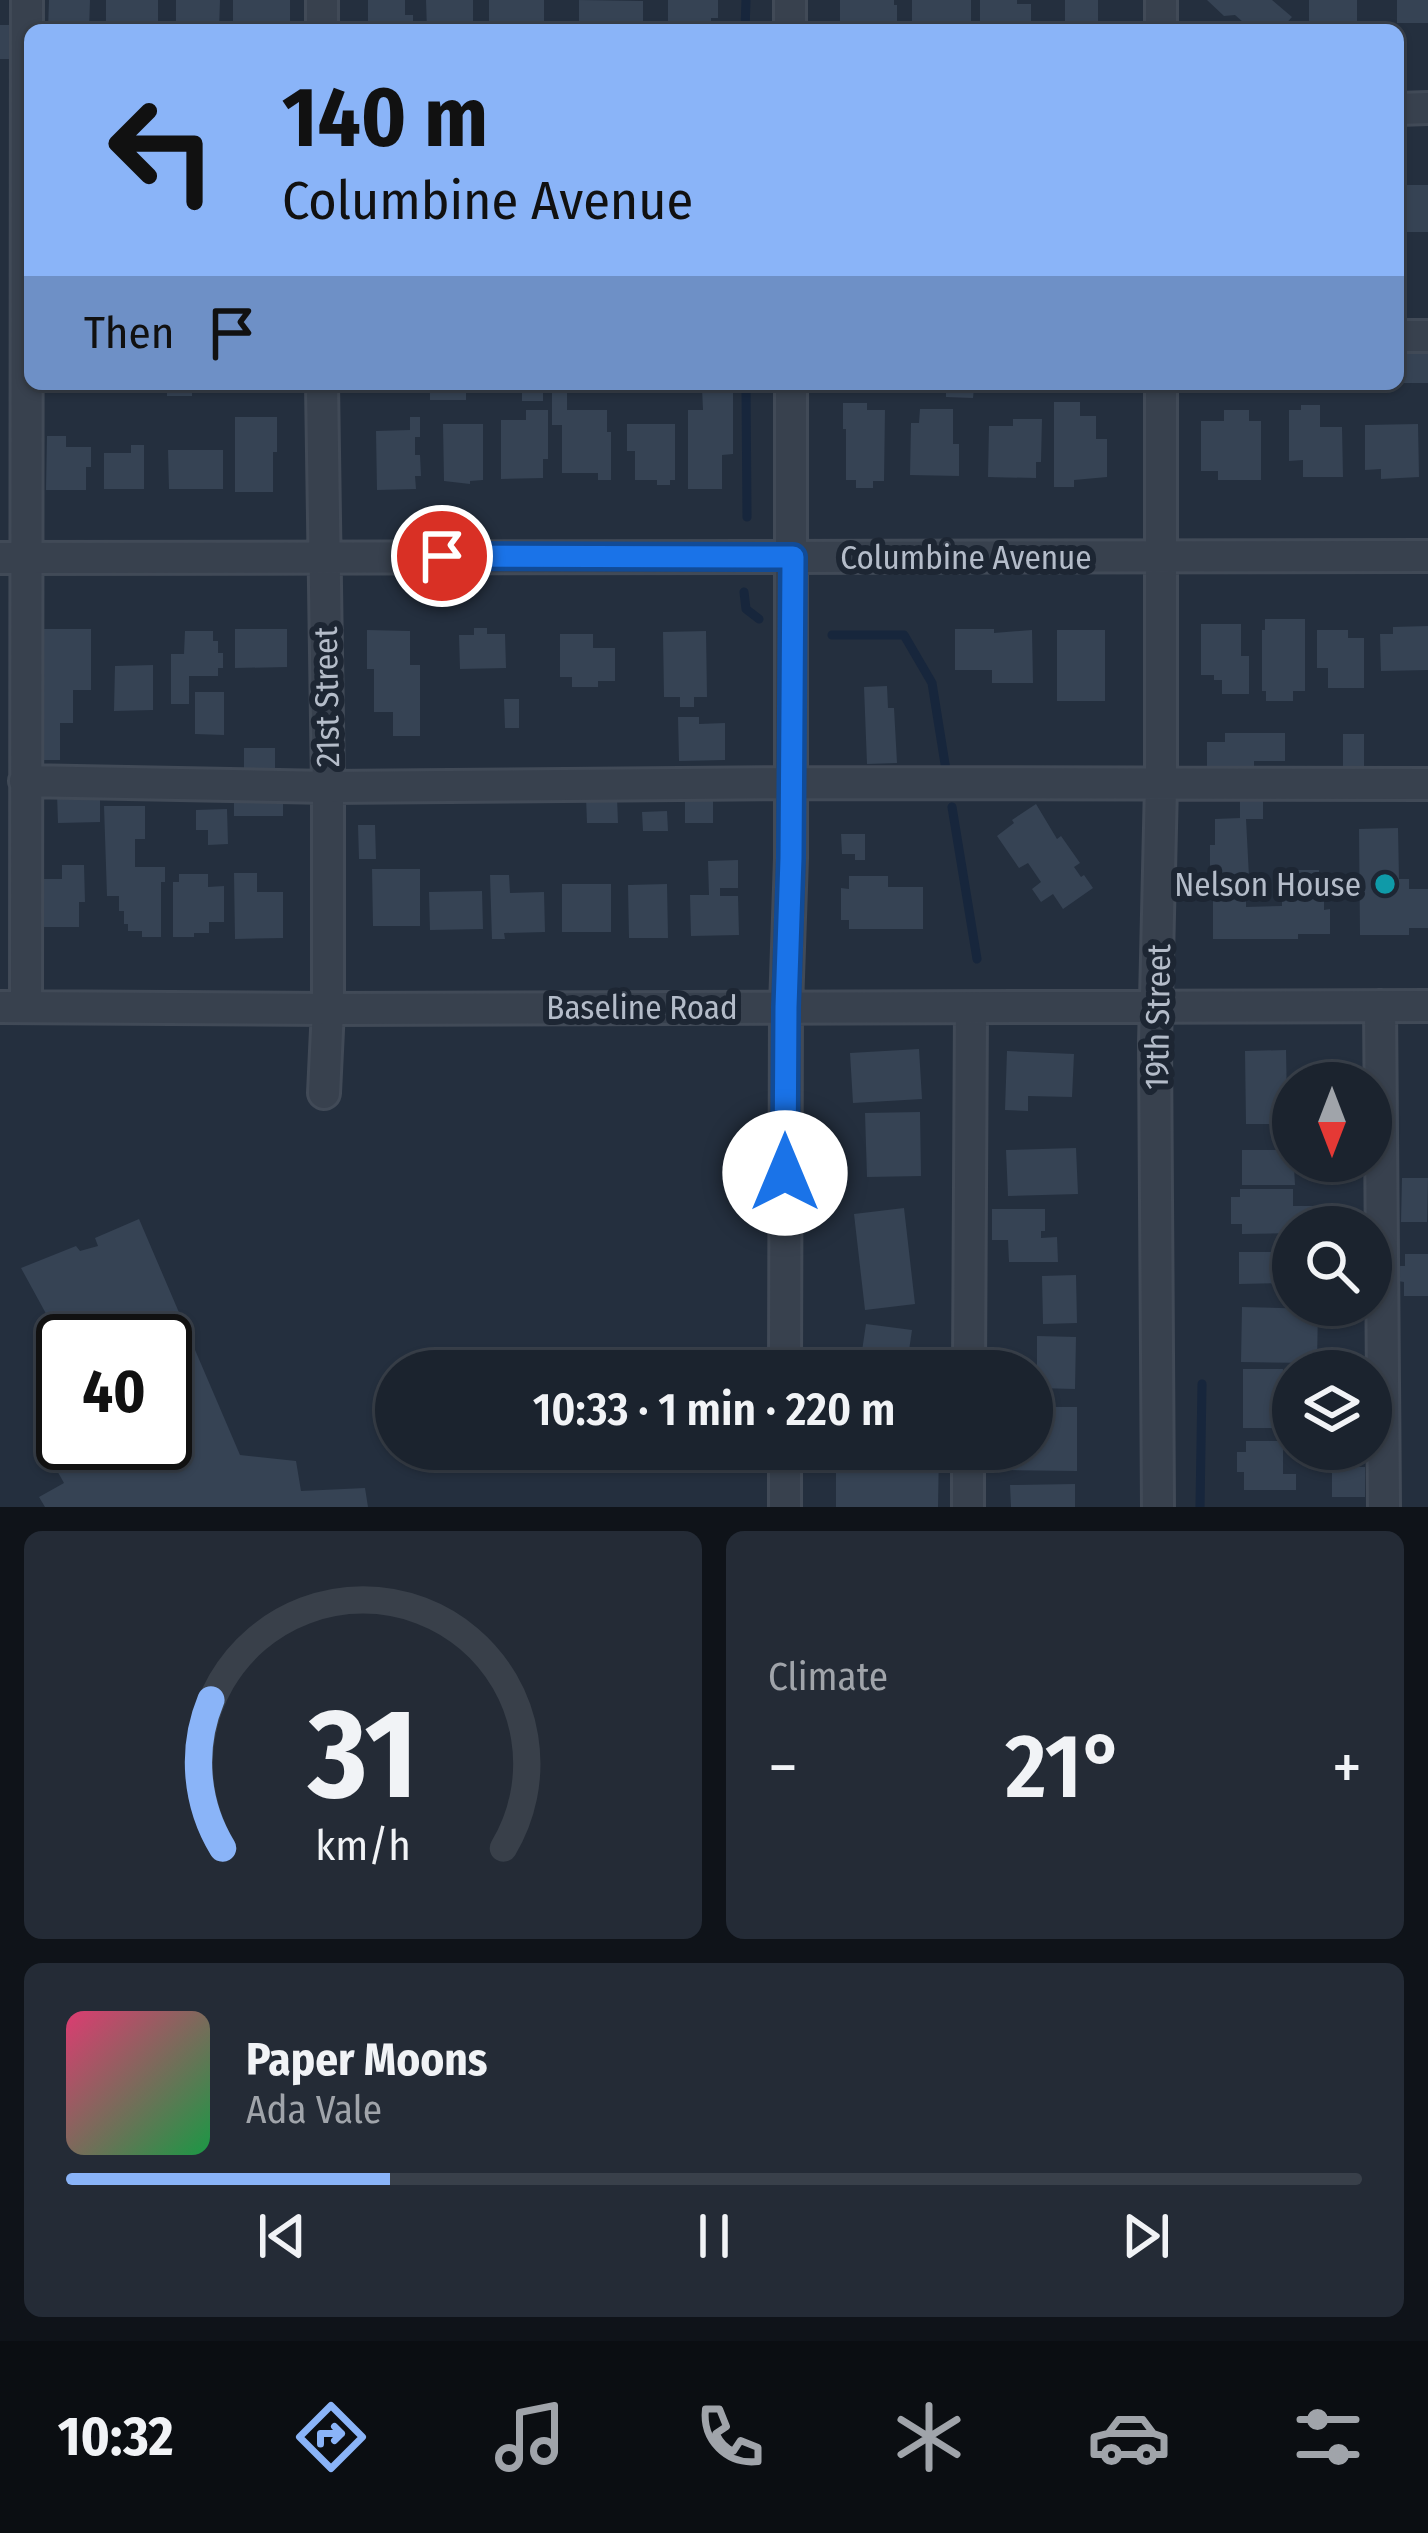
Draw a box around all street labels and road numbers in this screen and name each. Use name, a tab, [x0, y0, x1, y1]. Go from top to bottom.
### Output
street label: Columbine Avenue	[840, 538, 1092, 578]
street label: 21st Street	[306, 626, 348, 768]
street label: 19th Street	[1137, 943, 1179, 1090]
street label: Baseline Road	[546, 988, 738, 1028]

